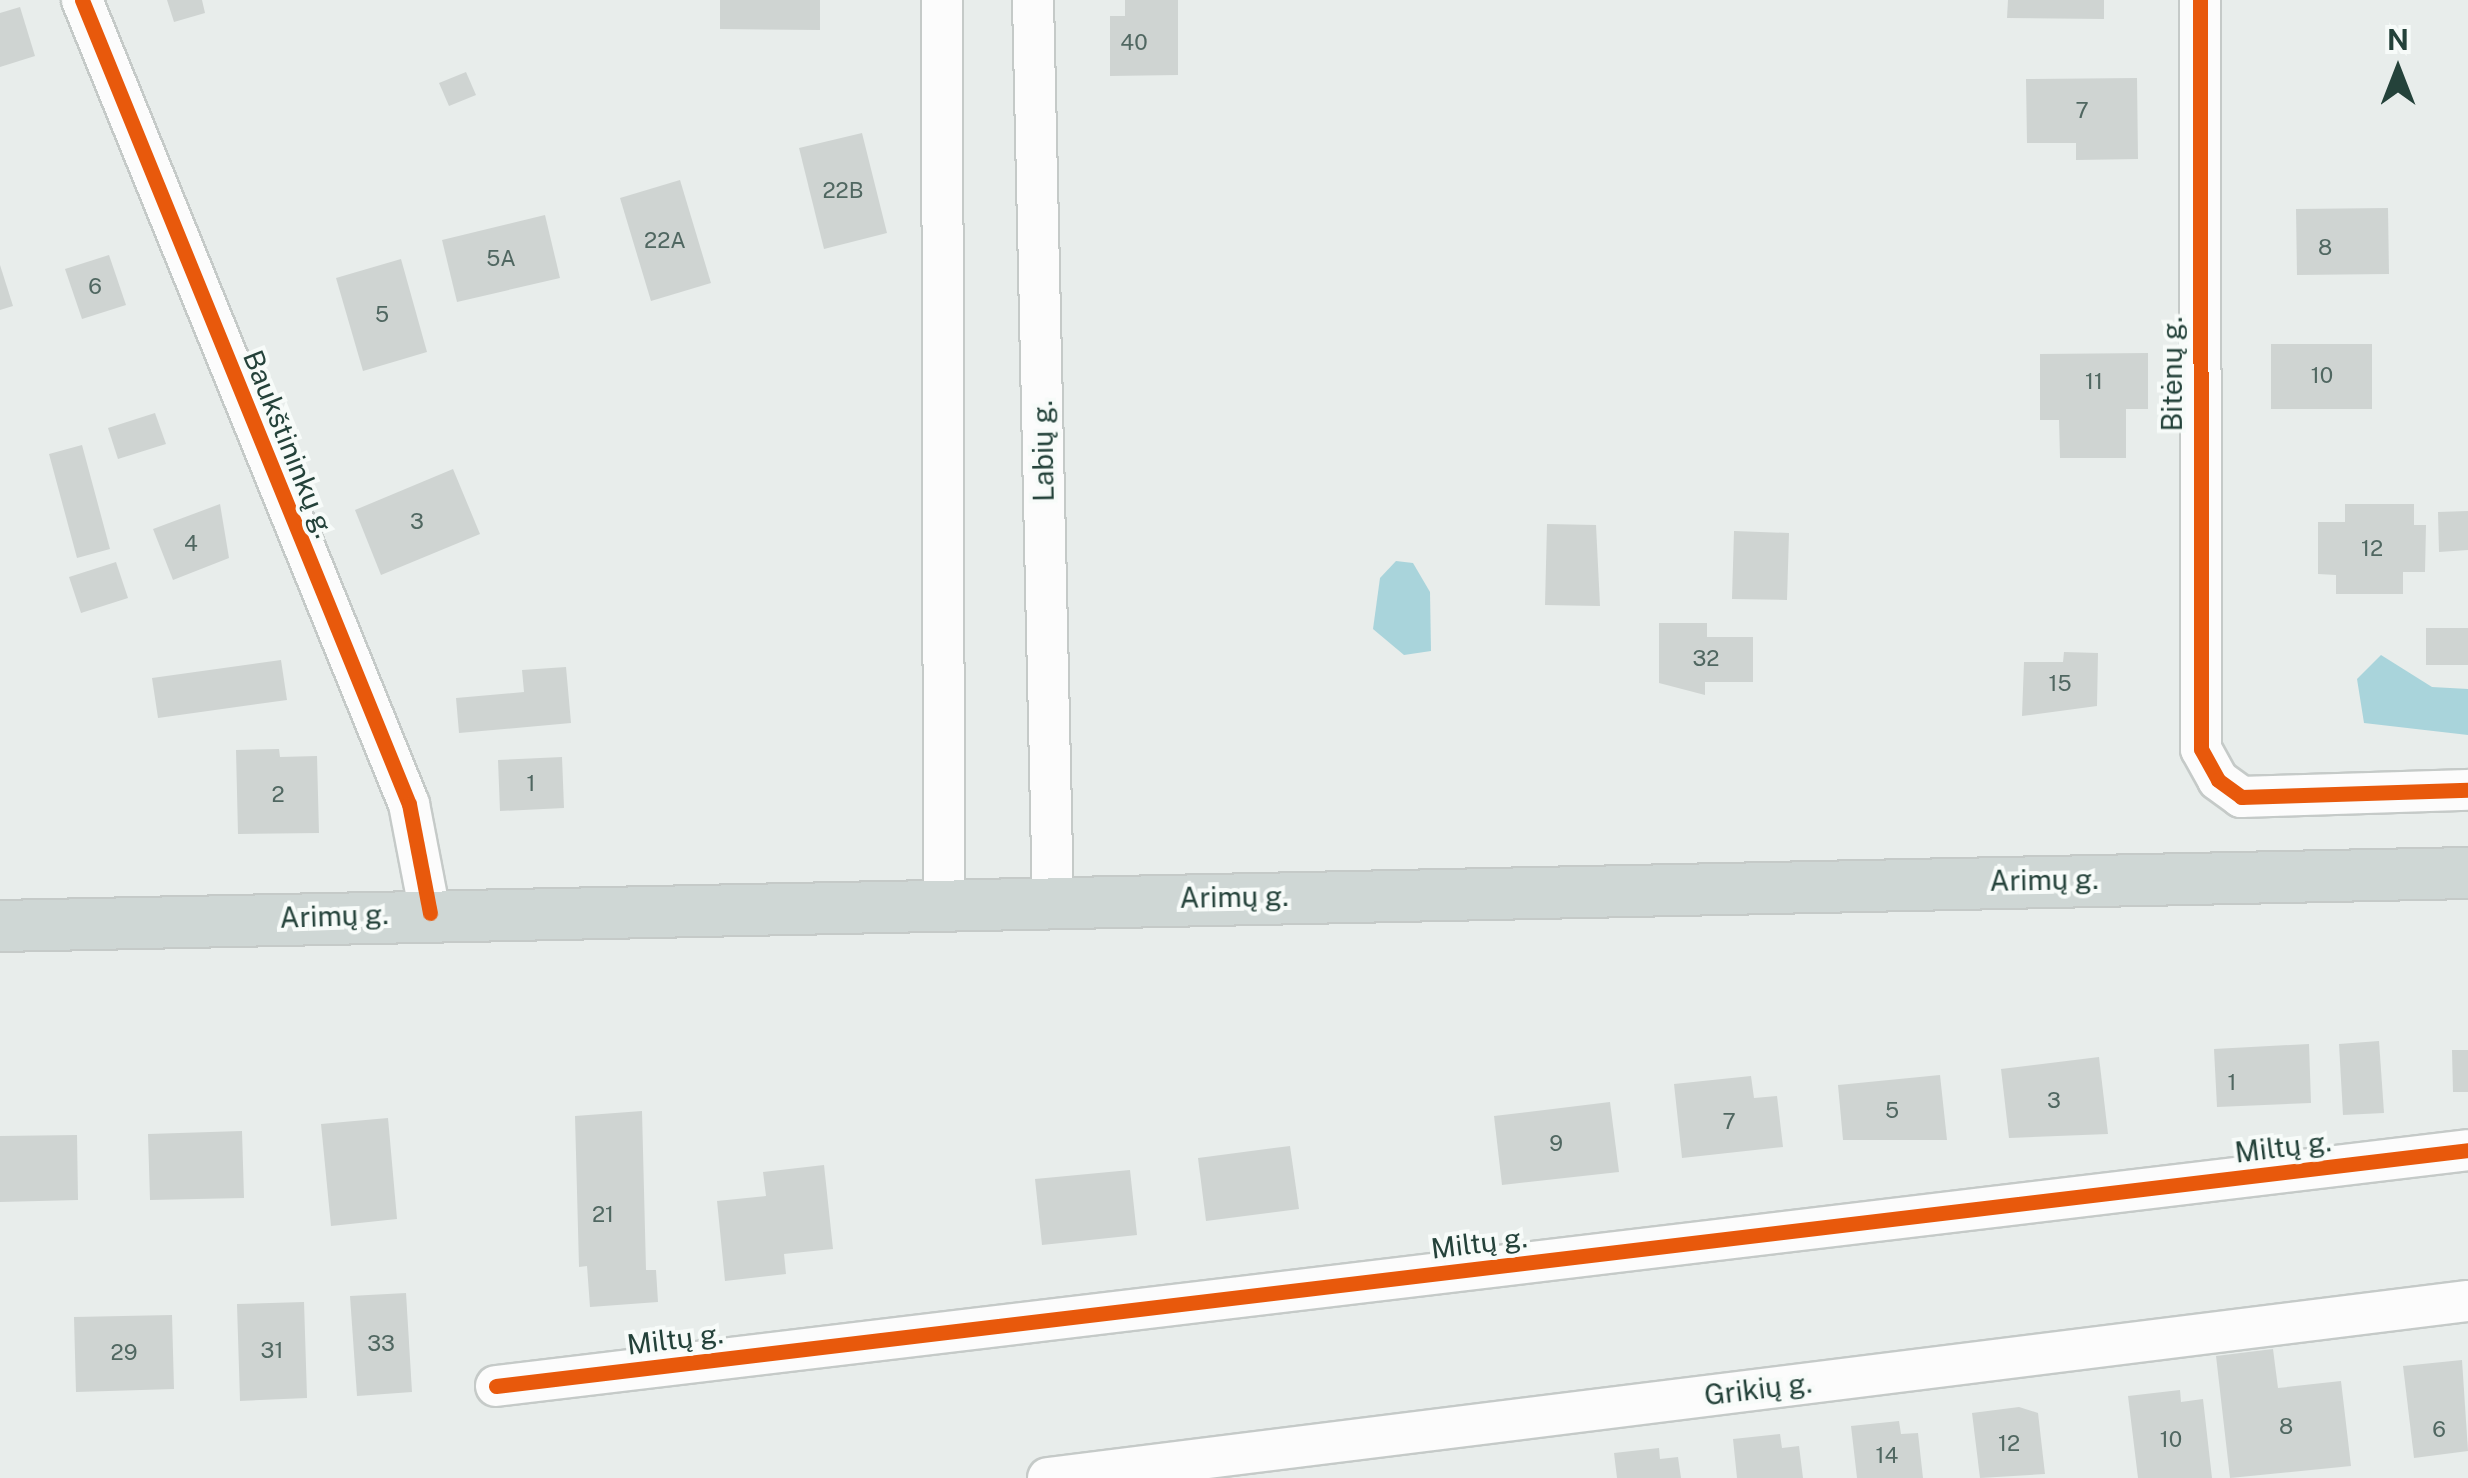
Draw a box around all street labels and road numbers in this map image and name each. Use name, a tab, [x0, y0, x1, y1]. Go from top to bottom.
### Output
street label: Bitėnų g.	[2155, 316, 2189, 432]
street label: Baukštininkų g.	[236, 345, 342, 543]
street label: Labių g.	[1025, 400, 1061, 502]
street label: Arimų g.	[1989, 862, 2099, 898]
street label: Arimų g.	[1179, 879, 1289, 915]
street label: Arimų g.	[279, 897, 389, 935]
street label: Miltų g.	[2233, 1124, 2333, 1170]
street label: Miltų g.	[1429, 1220, 1529, 1266]
street label: Miltų g.	[625, 1316, 725, 1362]
street label: Grikių g.	[1702, 1366, 1814, 1412]

